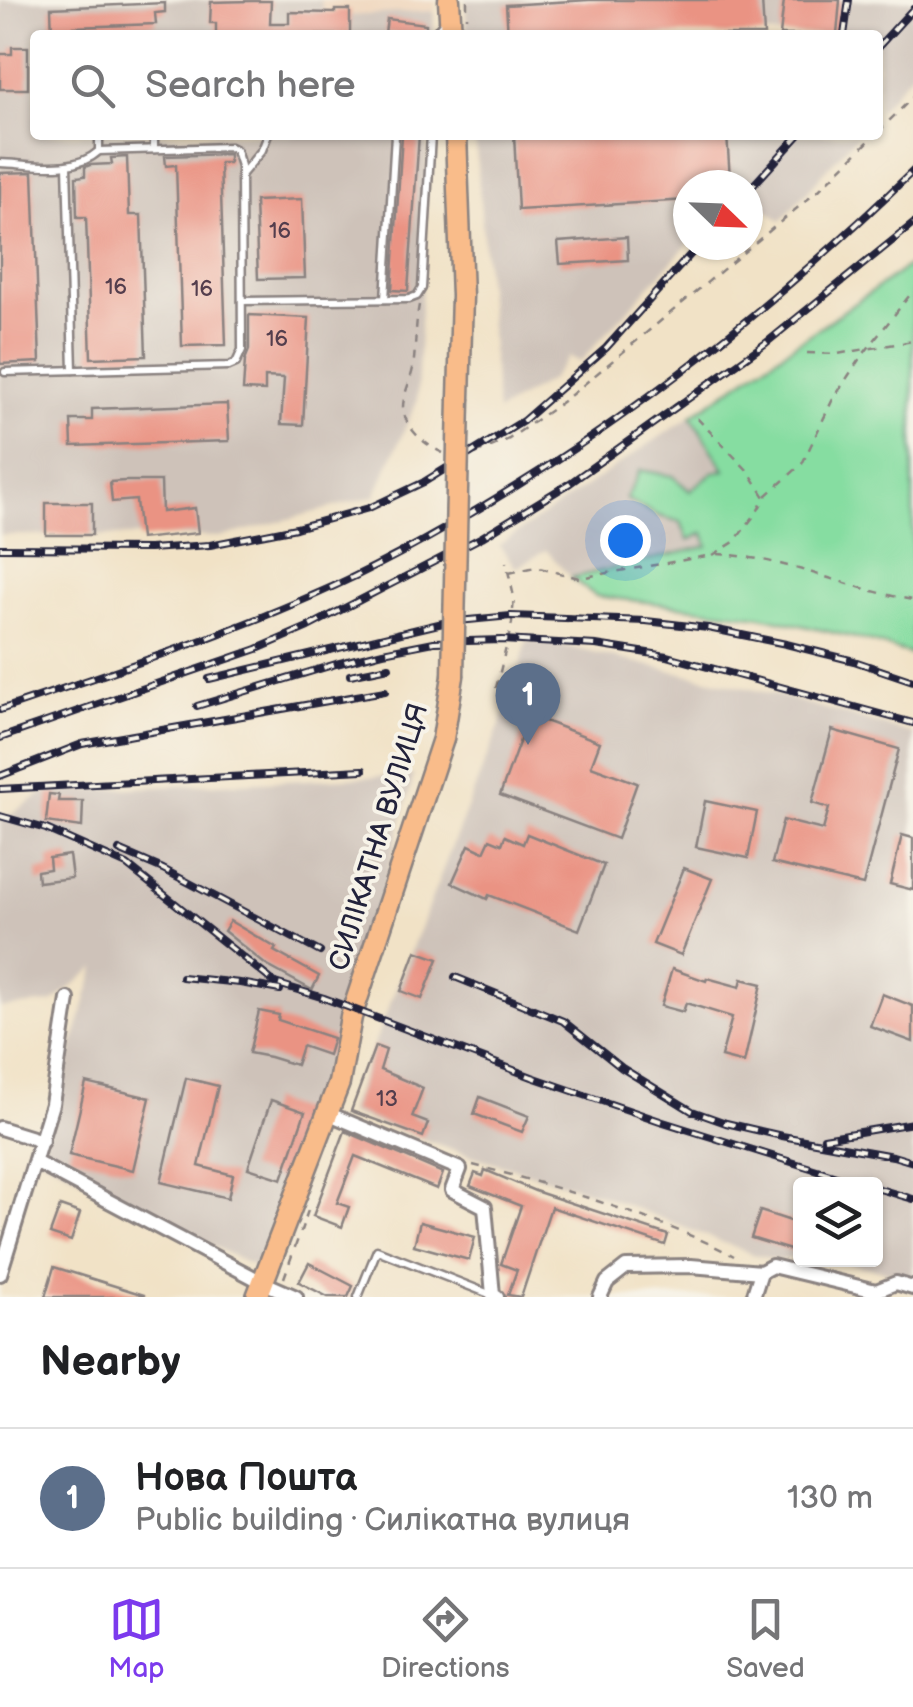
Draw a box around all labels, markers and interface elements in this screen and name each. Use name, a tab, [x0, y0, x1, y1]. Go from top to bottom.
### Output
search box	[30, 30, 883, 140]
icon: search	[65, 58, 120, 113]
text: Search here	[145, 63, 356, 108]
north arrow	[673, 170, 763, 260]
house number: 16	[269, 218, 291, 245]
house number: 16	[105, 274, 127, 301]
house number: 16	[191, 276, 213, 303]
house number: 16	[266, 326, 288, 353]
your location	[600, 515, 651, 566]
pin: 1	[496, 662, 560, 745]
street label: СИЛІКАТНА ВУЛИЦЯ	[323, 699, 435, 975]
house number: 13	[376, 1086, 398, 1113]
map controls	[793, 1177, 883, 1267]
button: layers	[793, 1177, 883, 1267]
text: Nearby	[40, 1337, 180, 1388]
text: Нова Пошта	[135, 1456, 357, 1501]
text: 1	[66, 1479, 79, 1518]
text: 130 m	[787, 1479, 873, 1518]
text: Public building · Силікатна вулиця	[135, 1501, 630, 1540]
tab: Map	[108, 1592, 165, 1685]
tab: Directions	[381, 1592, 510, 1685]
tab: Saved	[726, 1592, 805, 1685]

